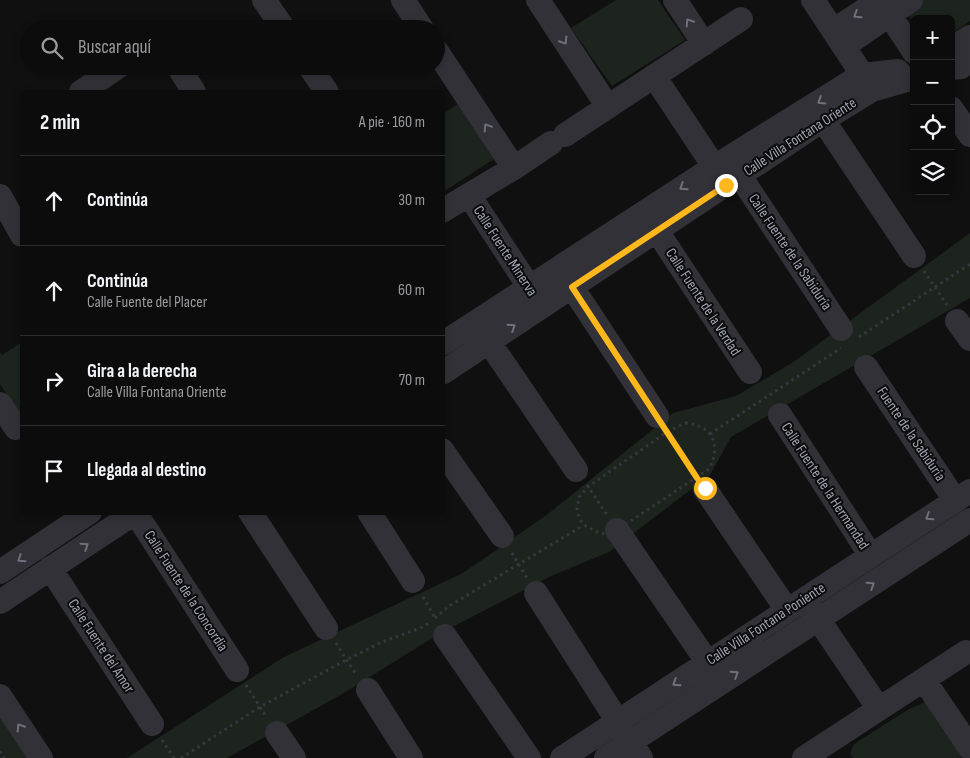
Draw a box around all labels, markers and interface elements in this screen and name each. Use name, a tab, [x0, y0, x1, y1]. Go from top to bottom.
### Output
one-way arrow	[853, 9, 862, 18]
map controls	[910, 15, 955, 195]
button: +	[910, 15, 955, 60]
one-way arrow	[686, 18, 695, 28]
search box	[20, 20, 445, 75]
icon: search	[38, 34, 66, 62]
one-way arrow	[558, 35, 568, 44]
text: Buscar aquí	[78, 36, 151, 59]
button: −	[910, 60, 955, 105]
street label: Calle Villa Fontana Oriente	[740, 93, 860, 181]
one-way arrow	[817, 94, 826, 104]
button: locate	[910, 105, 955, 150]
text: 2 min	[40, 110, 80, 135]
text: A pie · 160 m	[359, 113, 425, 132]
one-way arrow	[484, 124, 493, 133]
button: layers	[910, 150, 955, 195]
route end	[715, 174, 738, 197]
one-way arrow	[679, 181, 689, 190]
icon: ahead	[40, 187, 68, 215]
text: Continúa	[87, 189, 148, 212]
street label: Calle Fuente de la Sabiduría	[744, 190, 836, 314]
text: 30 m	[398, 191, 425, 210]
street label: Calle Fuente Minerva	[469, 202, 541, 300]
street label: Calle Fuente de la Verdad	[661, 245, 745, 359]
text: Continúa	[87, 270, 148, 293]
icon: ahead	[40, 277, 68, 305]
text: 60 m	[398, 281, 425, 300]
text: Calle Fuente del Placer	[87, 293, 207, 312]
one-way arrow	[507, 323, 516, 333]
text: Gira a la derecha	[87, 360, 197, 383]
icon: right	[40, 367, 68, 395]
text: 70 m	[399, 371, 425, 390]
text: Calle Villa Fontana Oriente	[87, 383, 226, 402]
street label: Fuente de la Sabiduría	[872, 383, 950, 485]
street label: Calle Fuente de la Hermandad	[777, 419, 873, 553]
icon: arrive	[40, 457, 68, 485]
text: Llegada al destino	[87, 459, 206, 482]
route start	[694, 477, 717, 500]
one-way arrow	[926, 511, 935, 521]
street label: Calle Fuente de la Concordia	[140, 527, 232, 655]
one-way arrow	[79, 543, 88, 552]
one-way arrow	[17, 553, 26, 562]
street label: Calle Villa Fontana Poniente	[703, 578, 829, 670]
one-way arrow	[865, 582, 875, 591]
street label: Calle Fuente del Amor	[63, 595, 139, 697]
one-way arrow	[729, 671, 739, 680]
one-way arrow	[672, 677, 682, 686]
one-way arrow	[17, 723, 27, 732]

